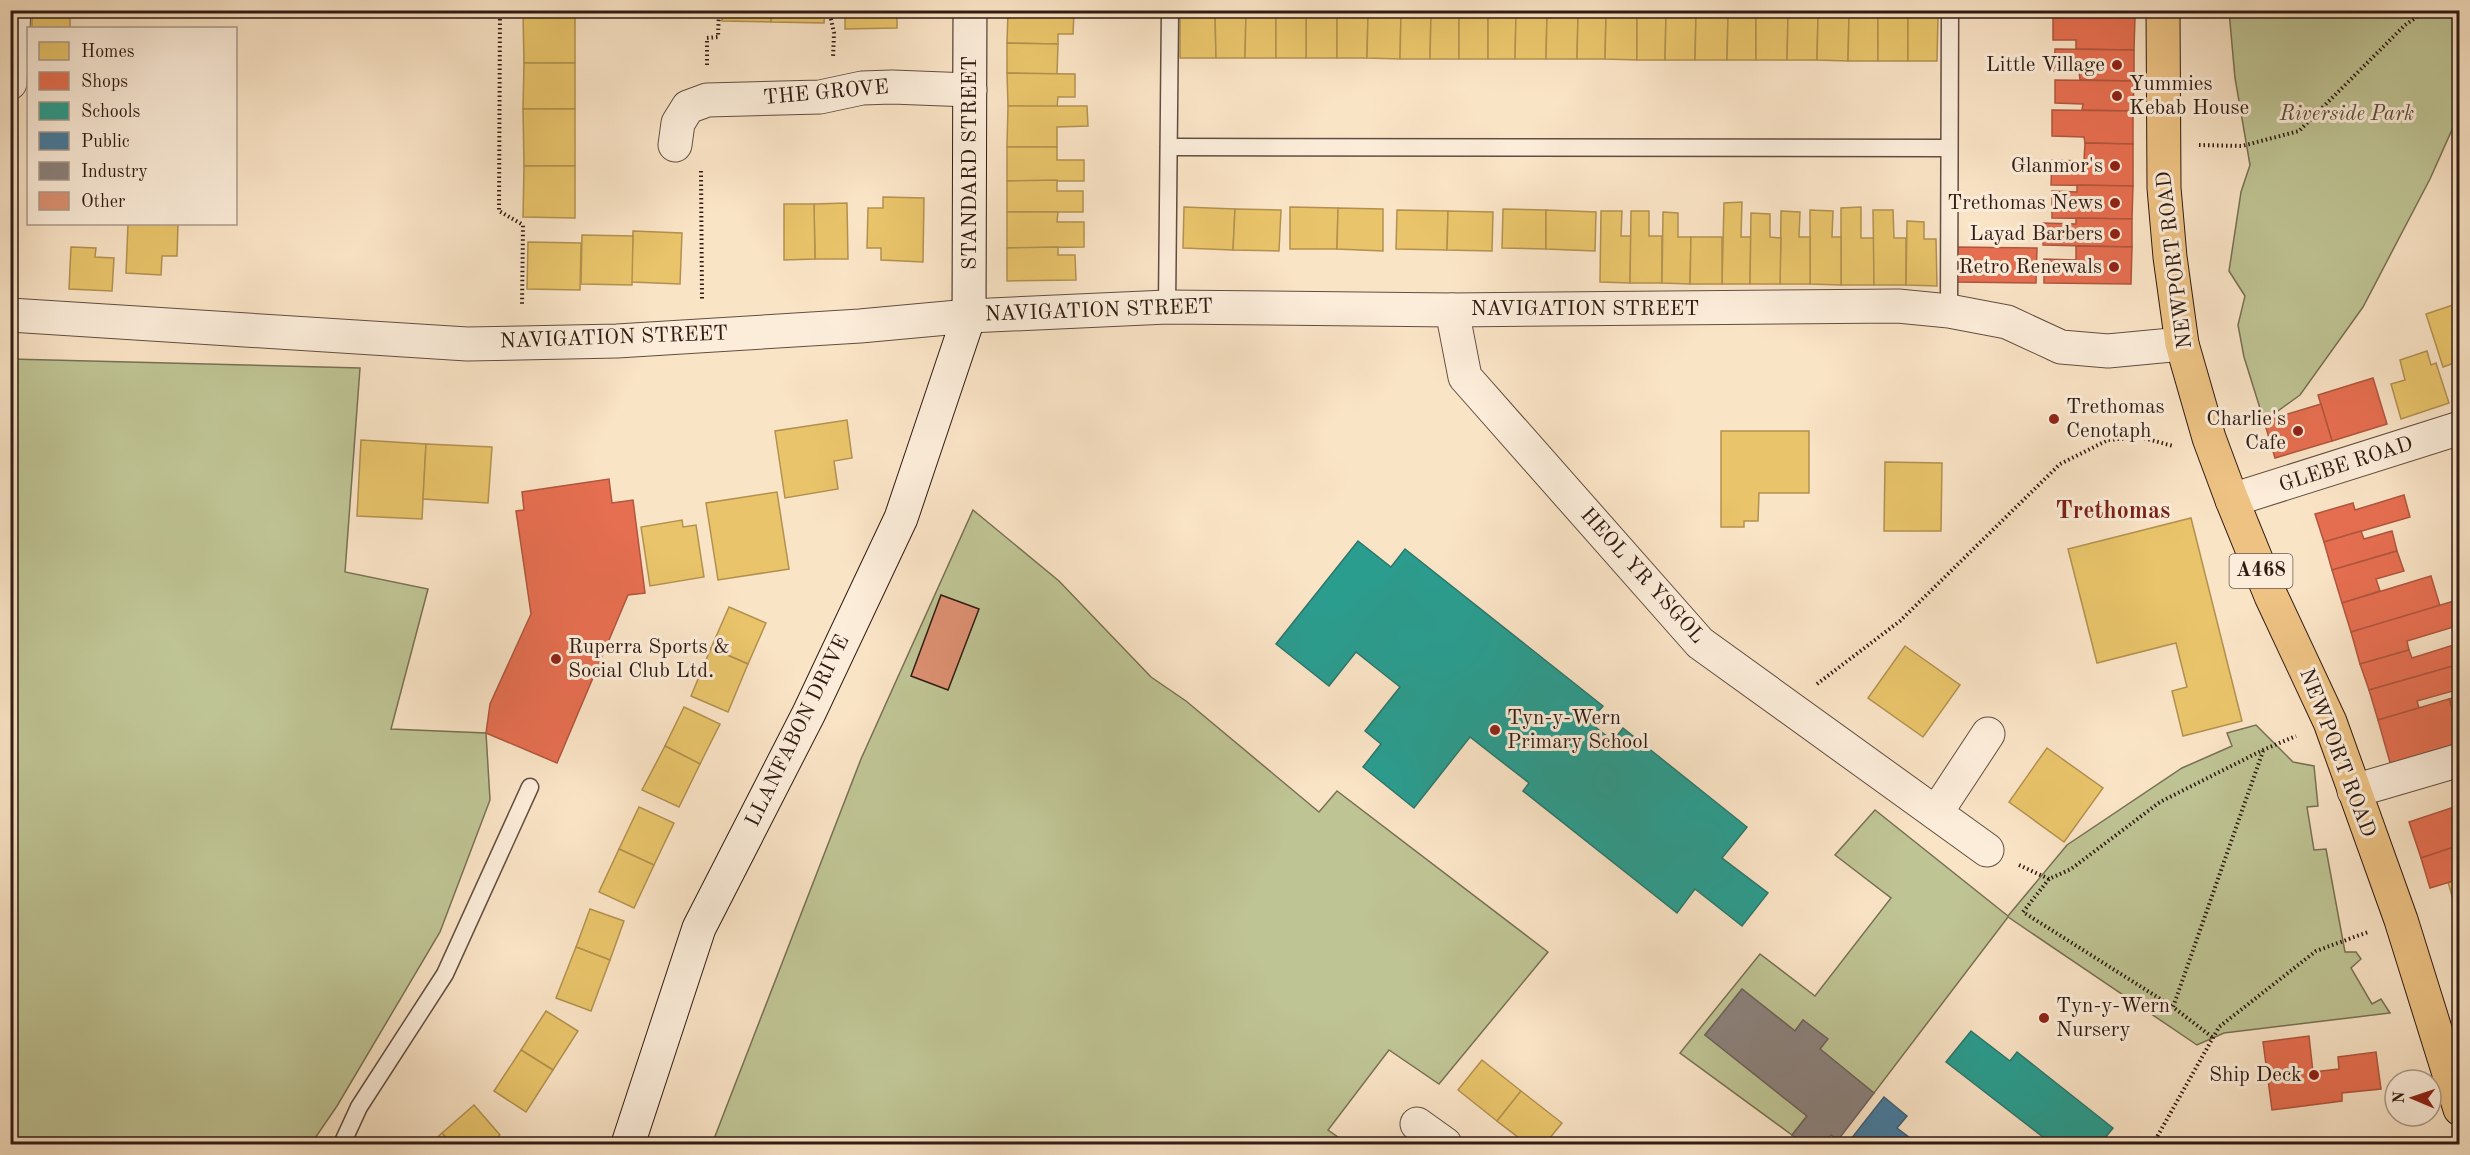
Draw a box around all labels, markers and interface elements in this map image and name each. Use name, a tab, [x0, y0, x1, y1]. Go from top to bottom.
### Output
legend	[27, 27, 237, 225]
text: Homes	[81, 43, 135, 61]
place label: Little Village	[1986, 55, 2105, 76]
street label: STANDARD STREET	[960, 56, 981, 270]
marker: Little Village	[2110, 58, 2124, 72]
text: Shops	[81, 73, 128, 91]
place label: Yummies Kebab House	[2129, 74, 2249, 119]
street label: THE GROVE	[762, 77, 890, 109]
marker: Yummies Kebab House	[2110, 89, 2124, 103]
text: Schools	[81, 103, 141, 121]
park label: Riverside Park	[2279, 104, 2414, 125]
text: Public	[81, 133, 130, 151]
place label: Glanmor's	[2011, 156, 2103, 177]
marker: Glanmor's	[2108, 159, 2122, 173]
text: Industry	[81, 163, 148, 181]
street label: NEWPORT ROAD	[2154, 170, 2196, 350]
text: Other	[81, 193, 126, 211]
place label: Trethomas News	[1947, 193, 2103, 214]
marker: Trethomas News	[2108, 196, 2122, 210]
place label: Layad Barbers	[1970, 224, 2103, 245]
marker: Layad Barbers	[2108, 227, 2122, 241]
place label: Retro Renewals	[1959, 257, 2102, 278]
marker: Retro Renewals	[2107, 260, 2121, 274]
street label: NAVIGATION STREET	[985, 297, 1213, 325]
street label: NAVIGATION STREET	[1471, 299, 1699, 320]
street label: NAVIGATION STREET	[500, 324, 728, 352]
place label: Trethomas Cenotaph	[2066, 397, 2165, 442]
place label: Charlie's Cafe	[2206, 409, 2286, 454]
marker: Trethomas Cenotaph	[2047, 412, 2061, 426]
marker: Charlie's Cafe	[2291, 424, 2305, 438]
street label: GLEBE ROAD	[2276, 433, 2416, 497]
district label: Trethomas	[2056, 500, 2170, 524]
street label: HEOL YR YSGOL	[1576, 504, 1708, 648]
road number: A468	[2230, 554, 2292, 588]
street label: LLANFABON DRIVE	[742, 632, 854, 830]
place label: Ruperra Sports & Social Club Ltd.	[568, 637, 730, 682]
marker: Ruperra Sports & Social Club Ltd.	[549, 652, 563, 666]
street label: NEWPORT ROAD	[2295, 666, 2379, 840]
place label: Tyn-y-Wern Primary School	[1507, 708, 1649, 753]
marker: Tyn-y-Wern Primary School	[1488, 723, 1502, 737]
place label: Tyn-y-Wern Nursery	[2056, 996, 2170, 1041]
marker: Tyn-y-Wern Nursery	[2037, 1011, 2051, 1025]
place label: Ship Deck	[2209, 1065, 2302, 1086]
marker: Ship Deck	[2307, 1068, 2321, 1082]
north arrow	[2383, 1068, 2443, 1128]
text: N	[2392, 1090, 2408, 1104]

